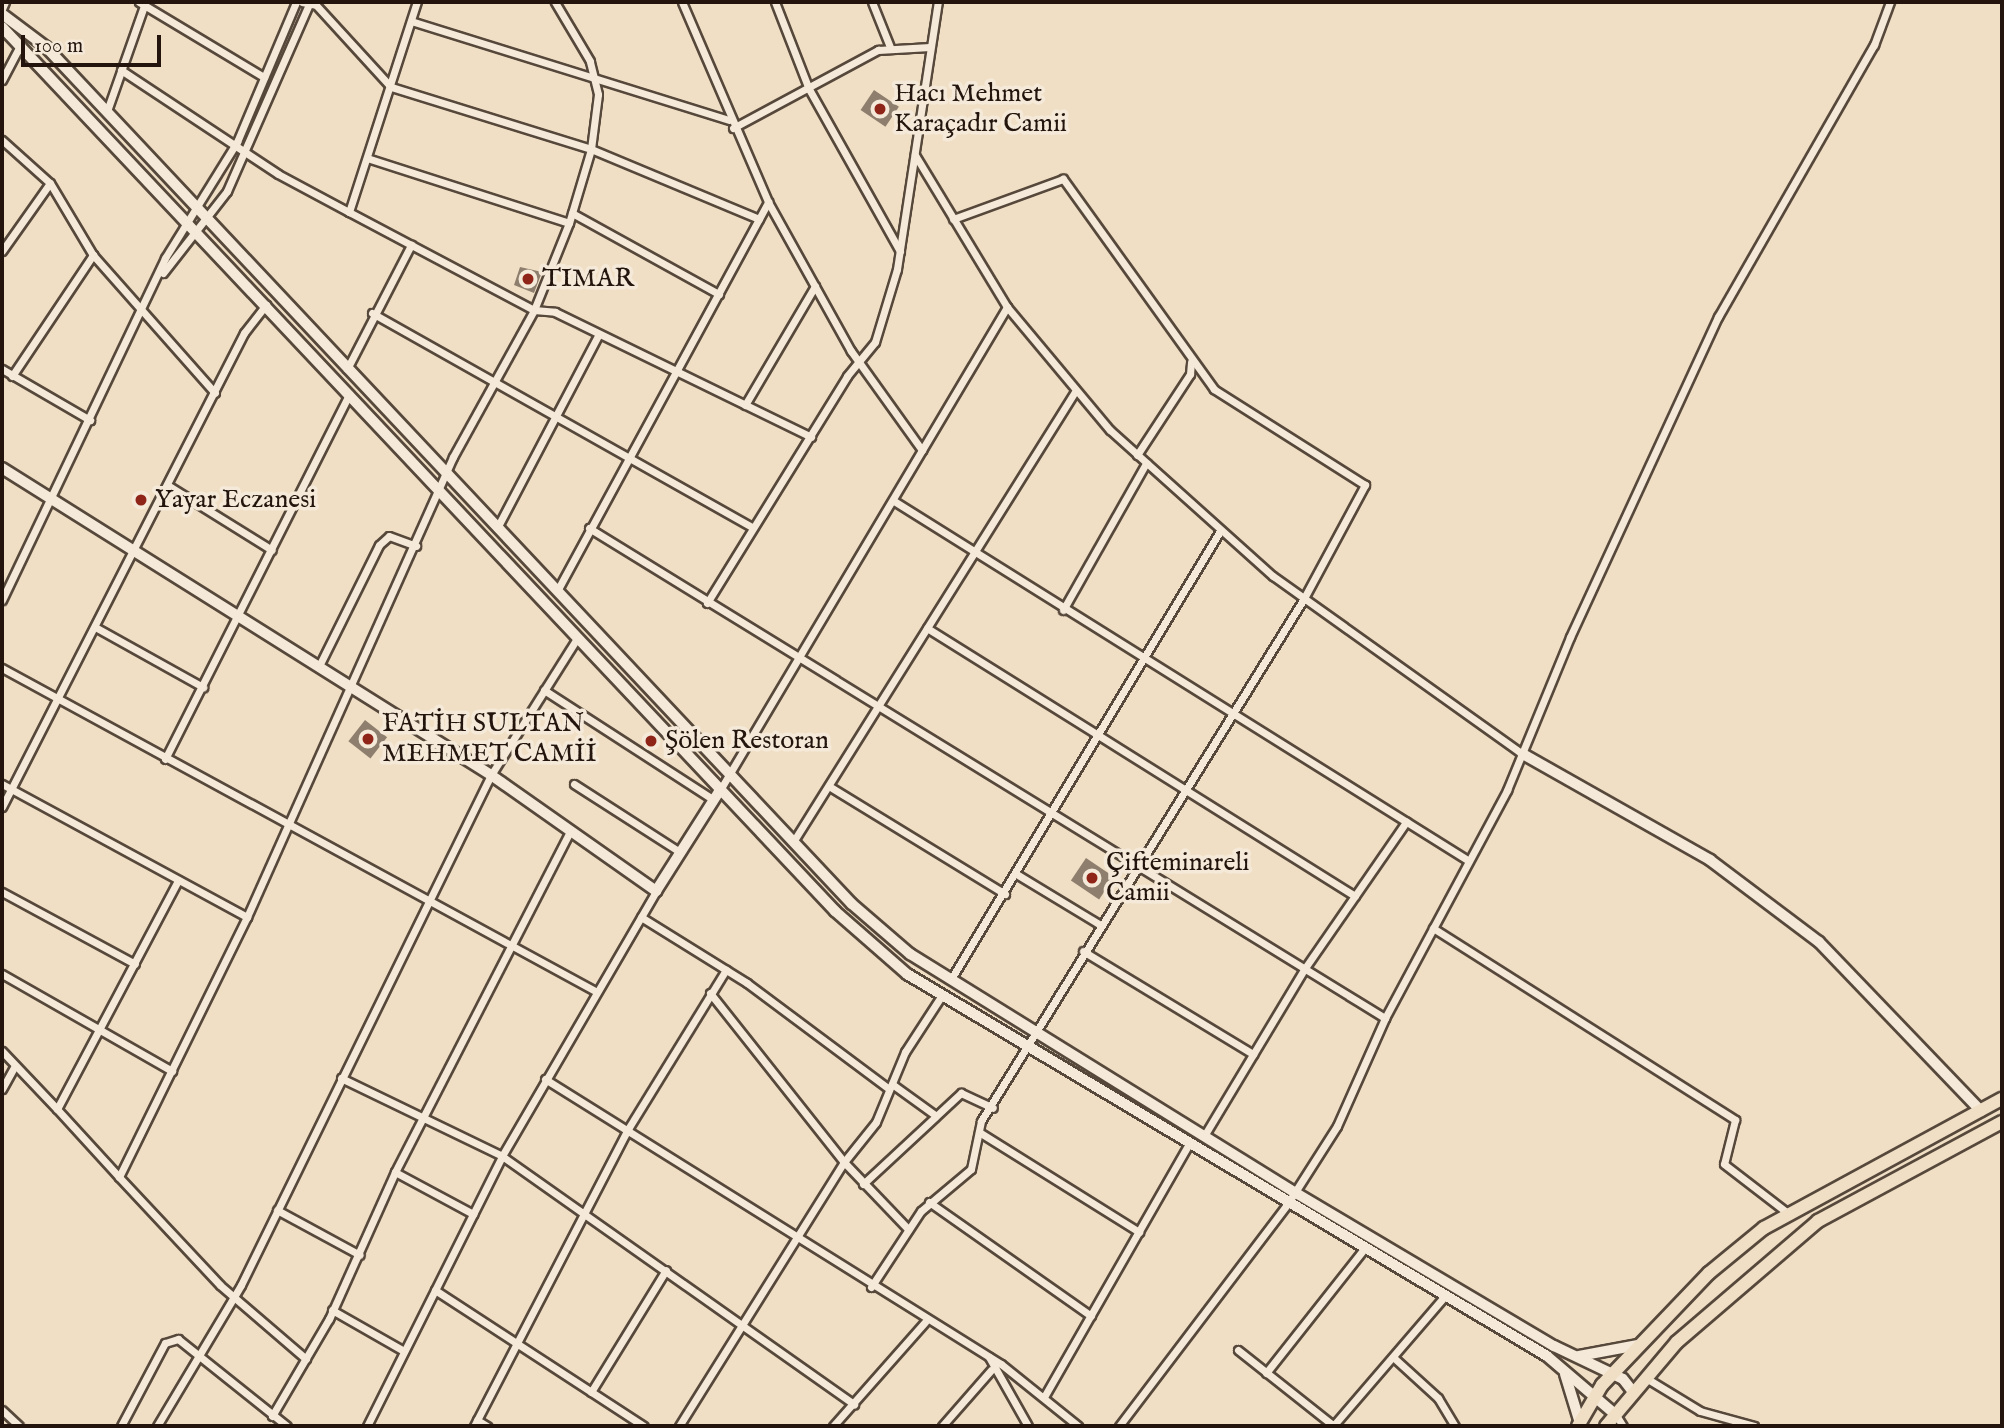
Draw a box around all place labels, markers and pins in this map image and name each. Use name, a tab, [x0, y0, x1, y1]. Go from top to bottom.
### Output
place label: Hacı Mehmet Karaçadır Camii	[894, 78, 1067, 140]
marker: Hacı Mehmet Karaçadır Camii	[872, 101, 888, 117]
place label: TIMAR	[542, 263, 634, 295]
marker: TIMAR	[520, 271, 536, 287]
place label: Yayar Eczanesi	[155, 484, 316, 516]
marker: Yayar Eczanesi	[133, 492, 149, 508]
place label: FATİH SULTAN MEHMET CAMİİ	[382, 708, 597, 770]
place label: Şölen Restoran	[665, 725, 829, 757]
marker: FATİH SULTAN MEHMET CAMİİ	[360, 731, 376, 747]
marker: Şölen Restoran	[643, 733, 659, 749]
place label: Çifteminareli Camii	[1106, 847, 1249, 908]
marker: Çifteminareli Camii	[1084, 870, 1100, 886]

